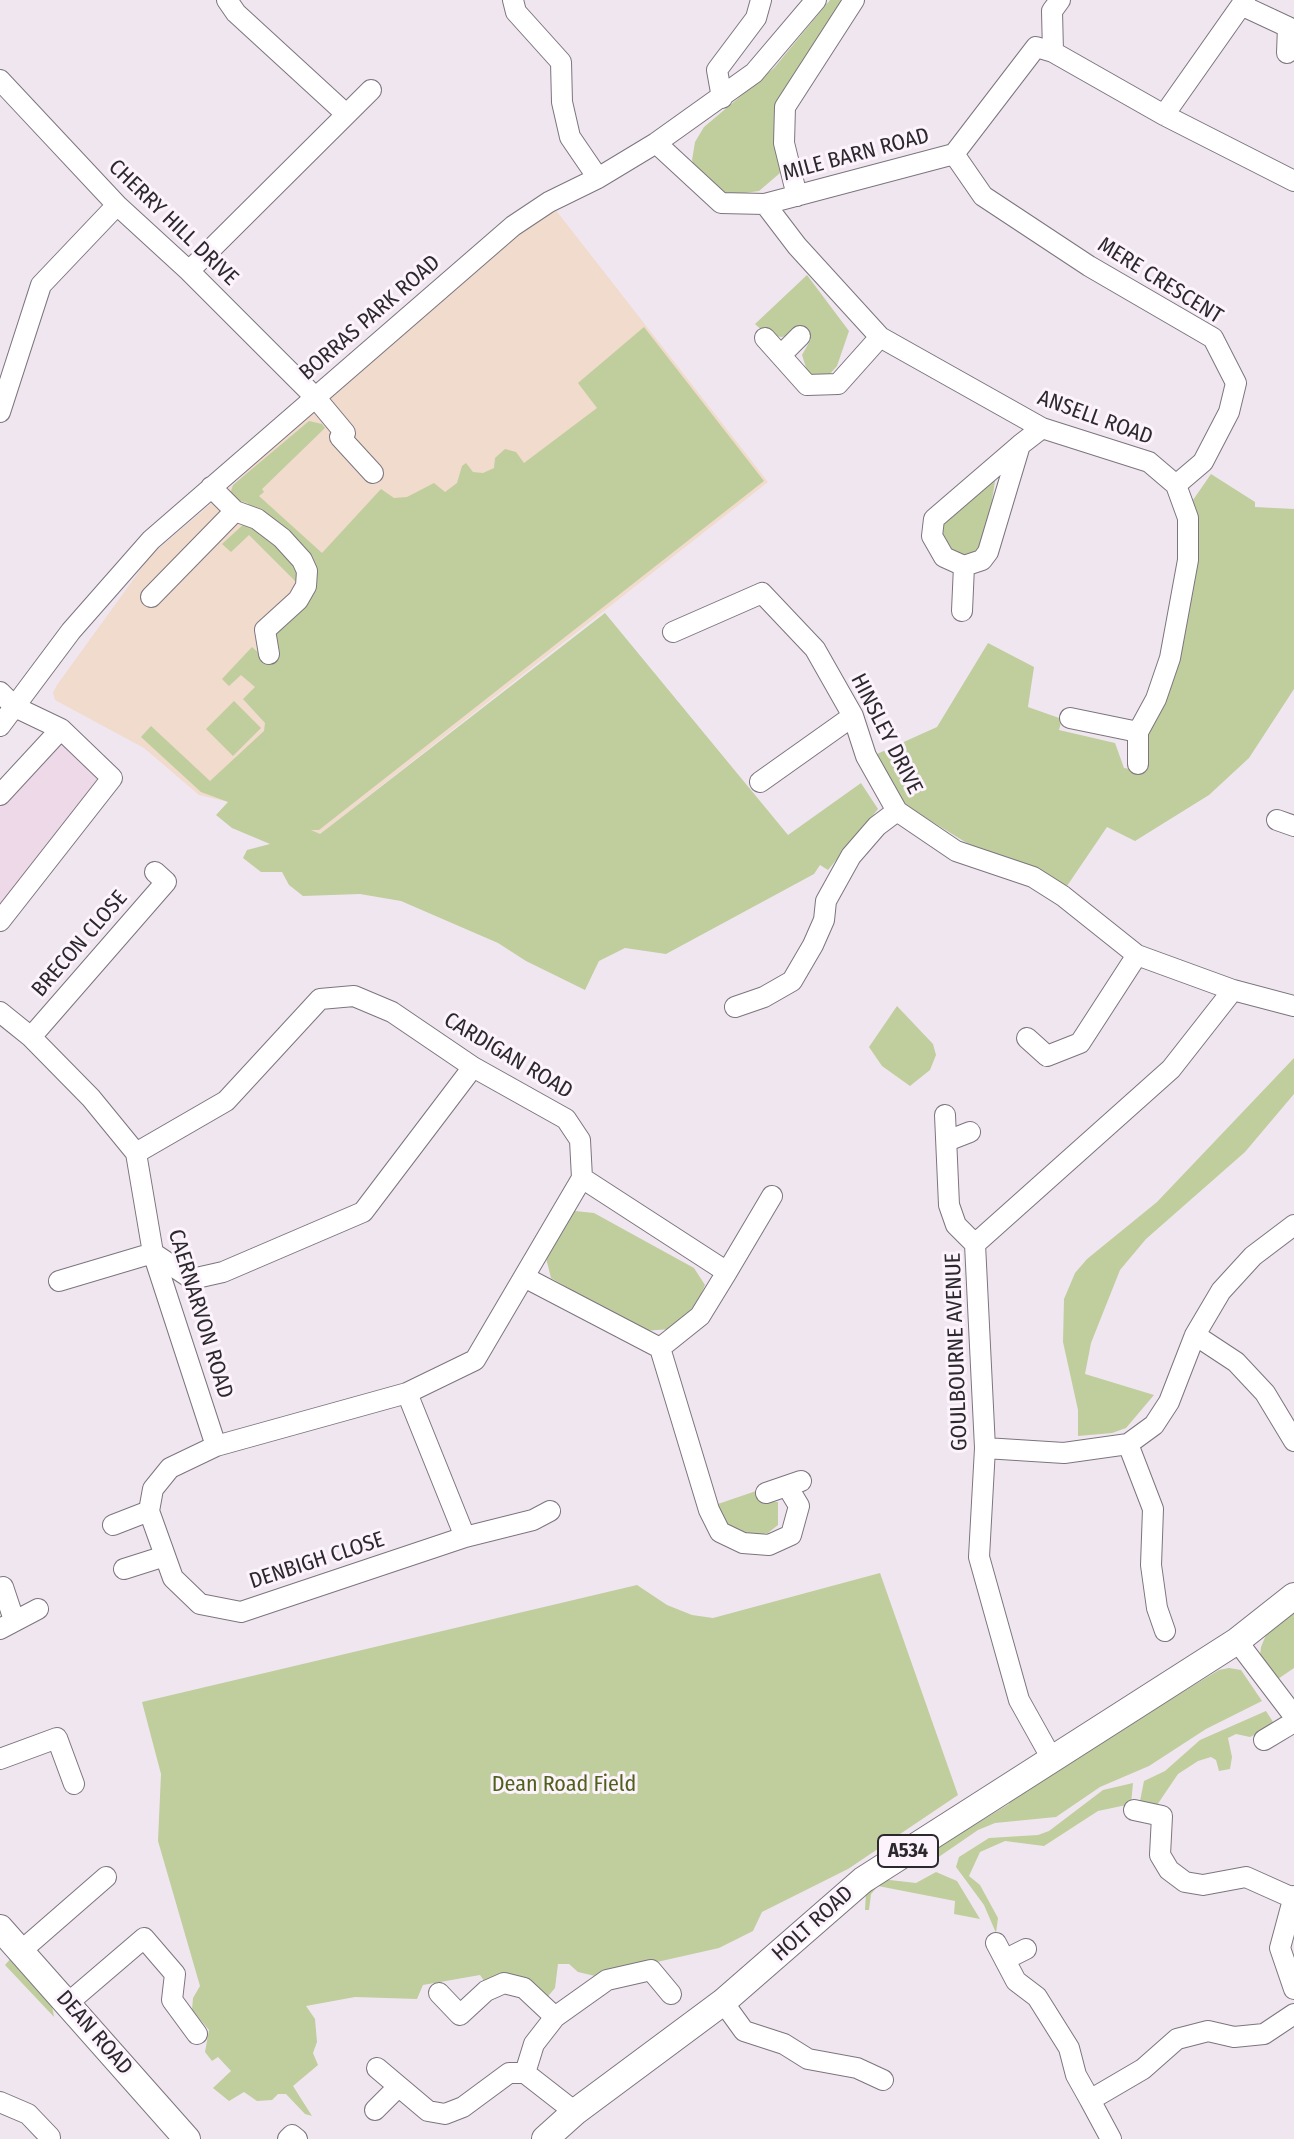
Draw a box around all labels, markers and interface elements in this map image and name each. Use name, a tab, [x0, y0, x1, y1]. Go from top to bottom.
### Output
street label: MILE BARN ROAD	[780, 123, 932, 187]
street label: CHERRY HILL DRIVE	[103, 154, 243, 292]
street label: MERE CRESCENT	[1093, 232, 1227, 330]
street label: BORRAS PARK ROAD	[294, 250, 446, 386]
street label: ANSELL ROAD	[1034, 385, 1156, 451]
street label: HINSLEY DRIVE	[844, 669, 928, 799]
street label: BRECON CLOSE	[27, 885, 133, 1003]
street label: CARDIGAN ROAD	[439, 1007, 577, 1105]
street label: CAERNARVON ROAD	[162, 1226, 238, 1402]
street label: GOULBOURNE AVENUE	[940, 1253, 974, 1451]
street label: DENBIGH CLOSE	[246, 1527, 388, 1595]
park label: Dean Road Field	[492, 1772, 636, 1798]
road number: A534	[878, 1835, 938, 1867]
street label: HOLT ROAD	[767, 1881, 859, 1967]
street label: DEAN ROAD	[50, 1985, 138, 2081]

